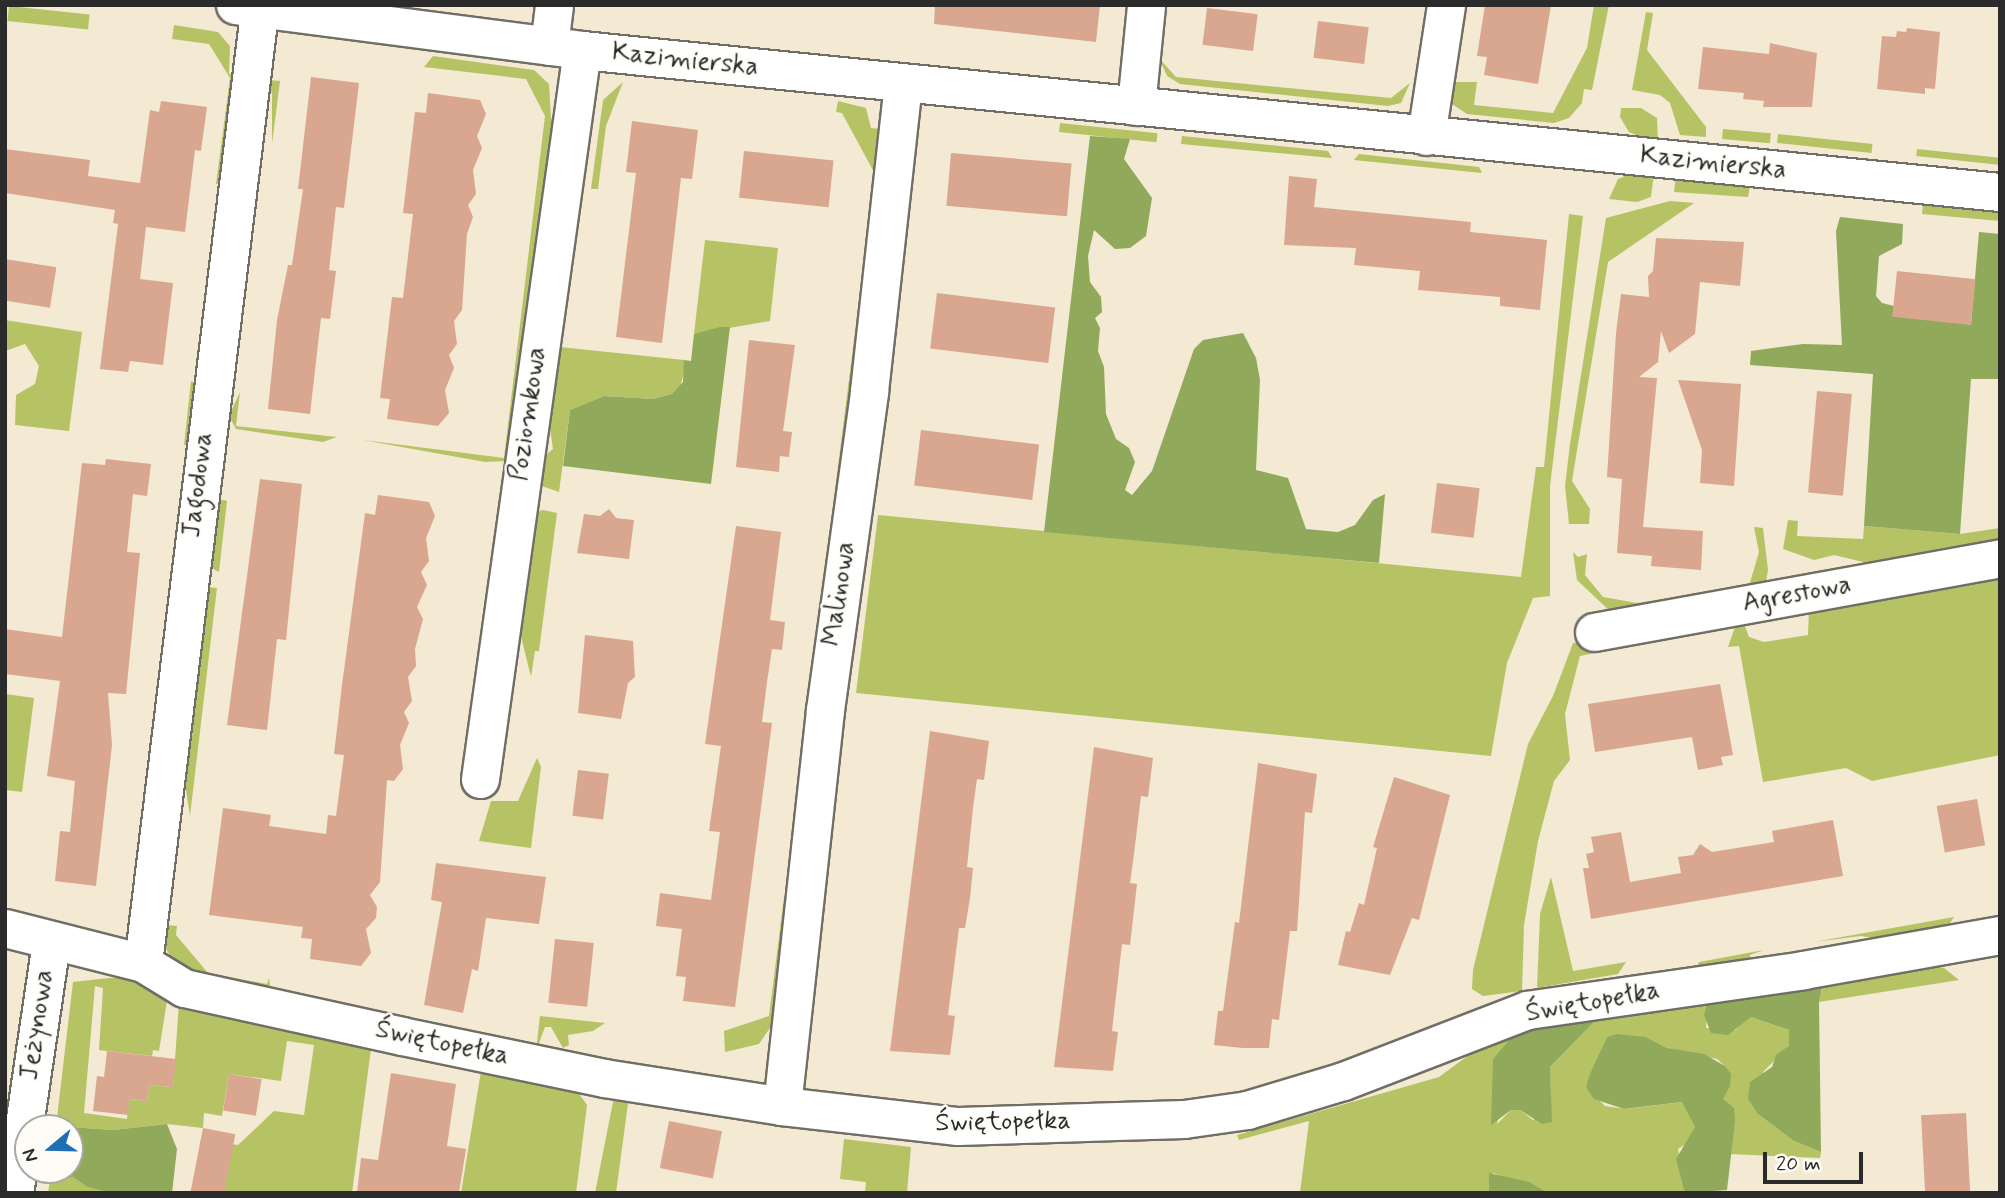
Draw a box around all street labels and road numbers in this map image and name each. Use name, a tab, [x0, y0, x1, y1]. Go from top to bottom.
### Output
street label: Kazimierska	[610, 38, 760, 84]
street label: Kazimierska	[1638, 141, 1788, 187]
street label: Poziomkowa	[504, 345, 554, 483]
street label: Jagodowa	[177, 431, 221, 539]
street label: Malinowa	[817, 540, 863, 648]
street label: Agrestowa	[1740, 570, 1854, 620]
street label: Jeżynowa	[15, 968, 61, 1082]
street label: Świętopełka	[1523, 976, 1663, 1030]
street label: Świętopełka	[372, 1015, 512, 1073]
street label: Świętopełka	[935, 1106, 1071, 1140]

